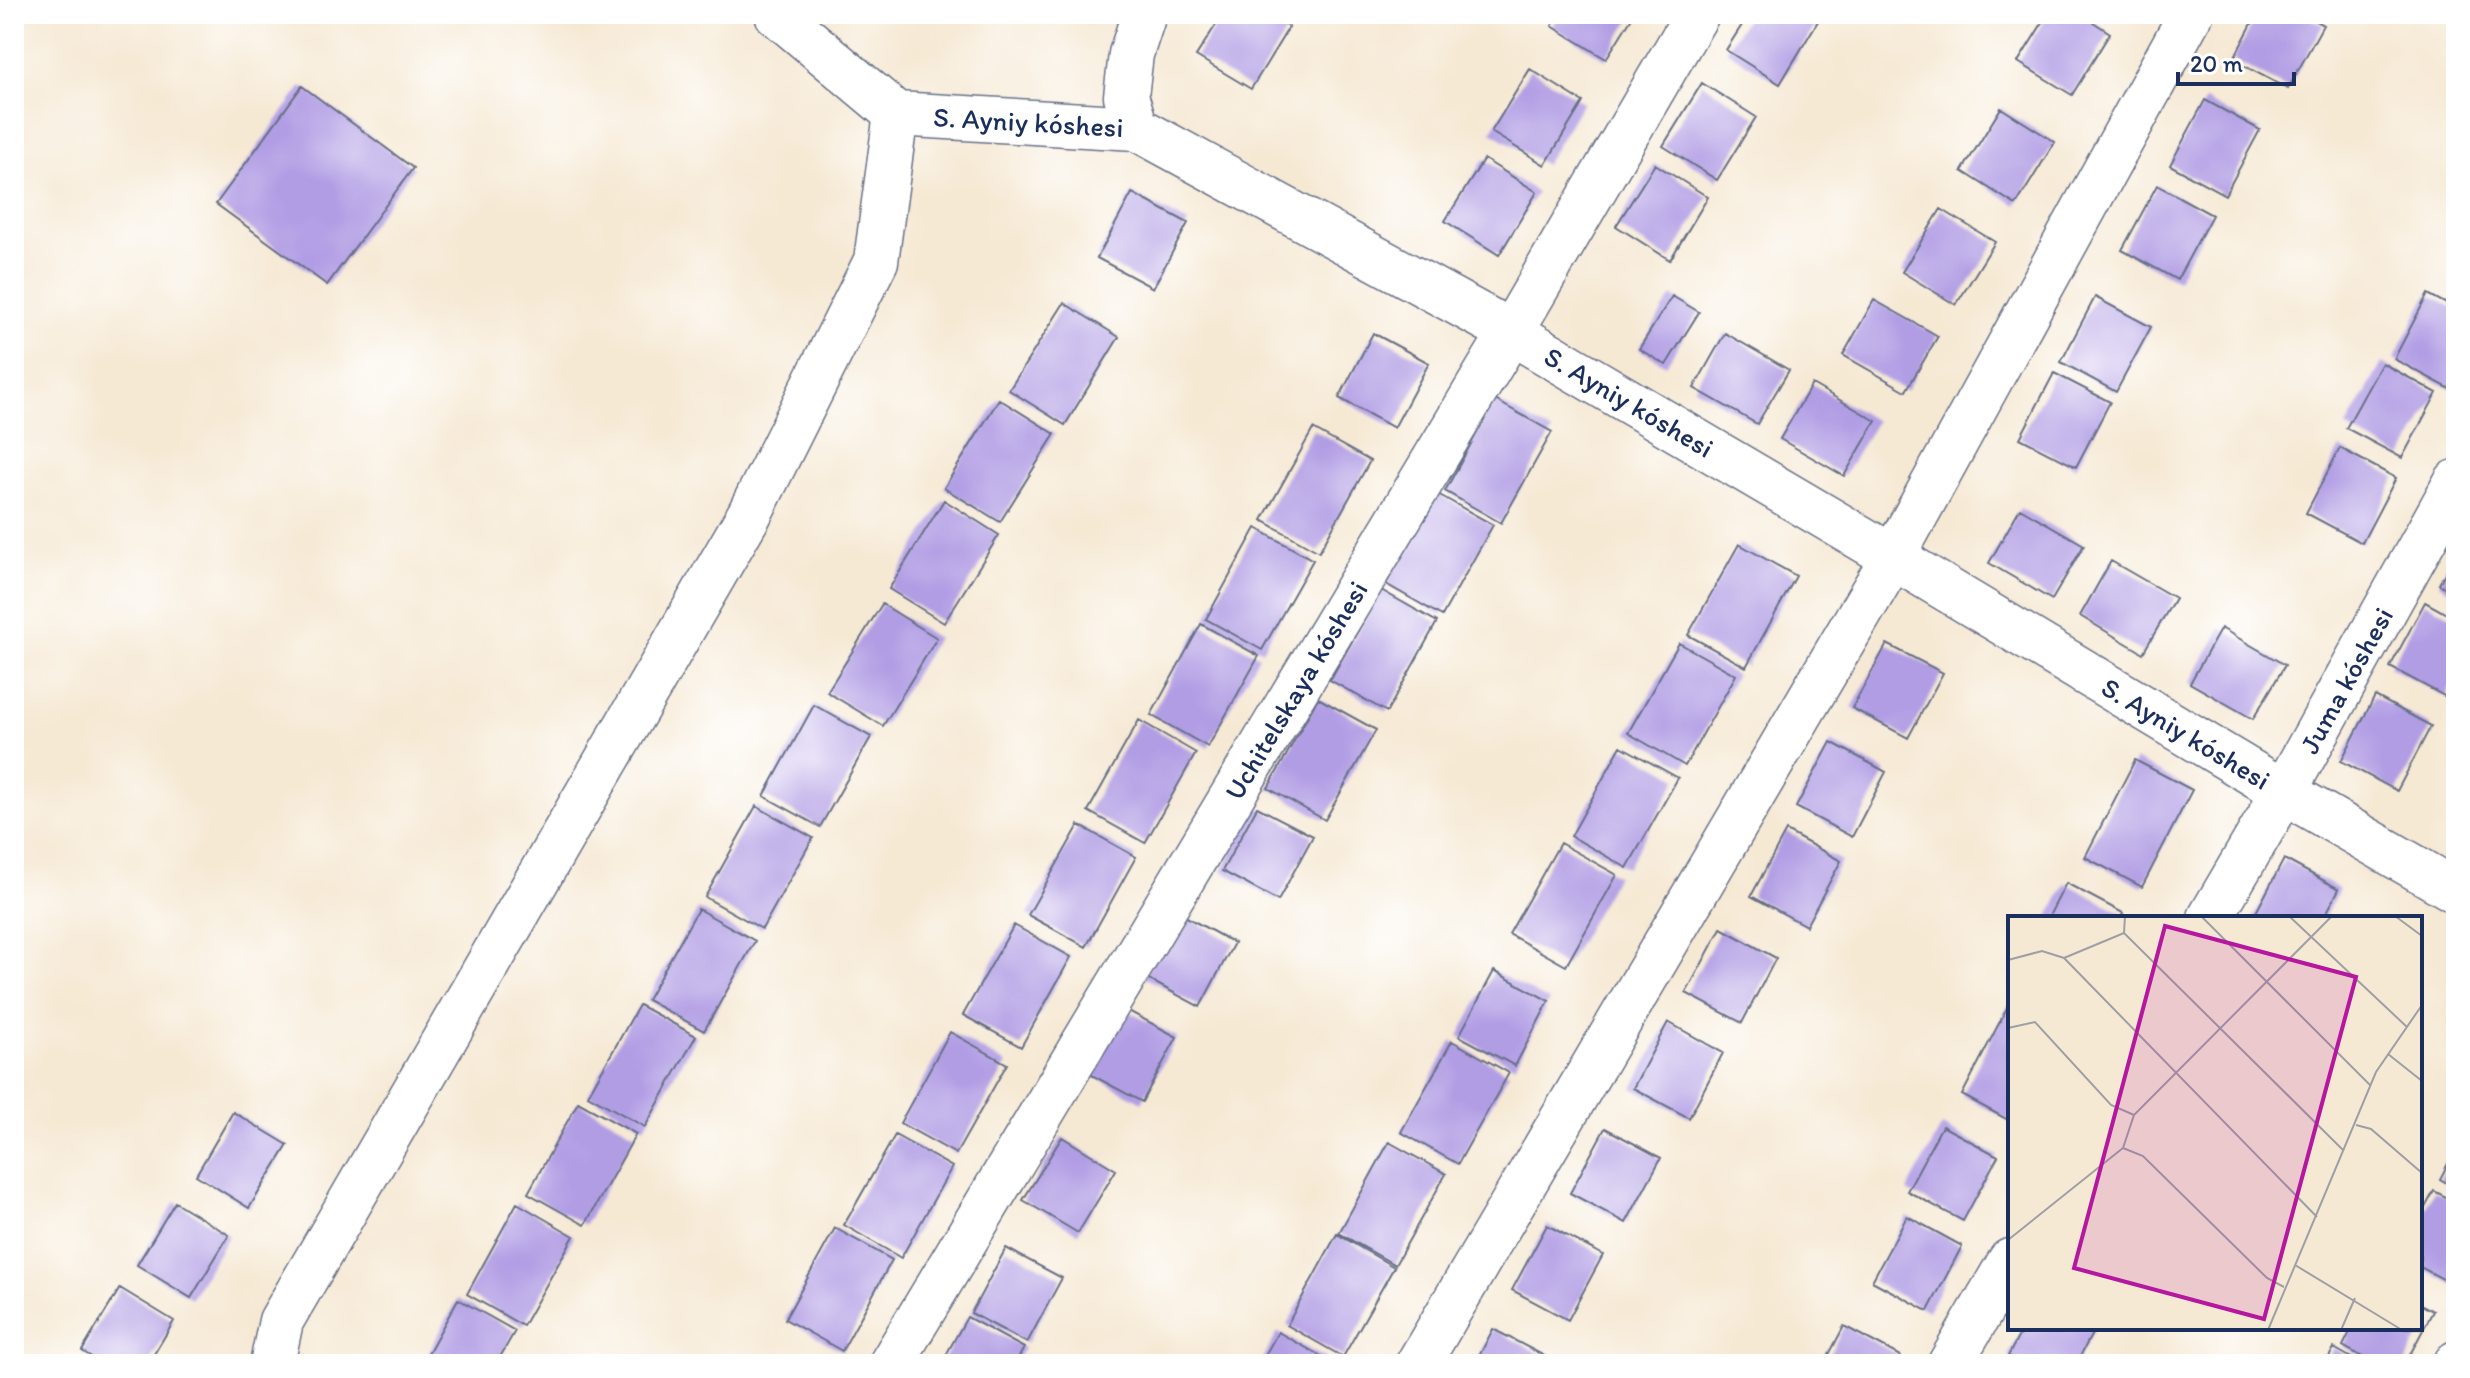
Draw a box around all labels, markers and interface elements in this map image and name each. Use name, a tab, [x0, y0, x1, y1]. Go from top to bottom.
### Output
scale bar	[2178, 36, 2294, 86]
text: 20 m	[2190, 49, 2243, 78]
street label: S. Ayniy kóshesi	[932, 99, 1124, 144]
street label: S. Ayniy kóshesi	[1539, 339, 1720, 465]
street label: Uchitelskaya kóshesi	[1217, 575, 1375, 806]
street label: Juma kóshesi	[2292, 601, 2400, 759]
street label: S. Ayniy kóshesi	[2096, 669, 2276, 797]
inset map	[2008, 916, 2422, 1330]

